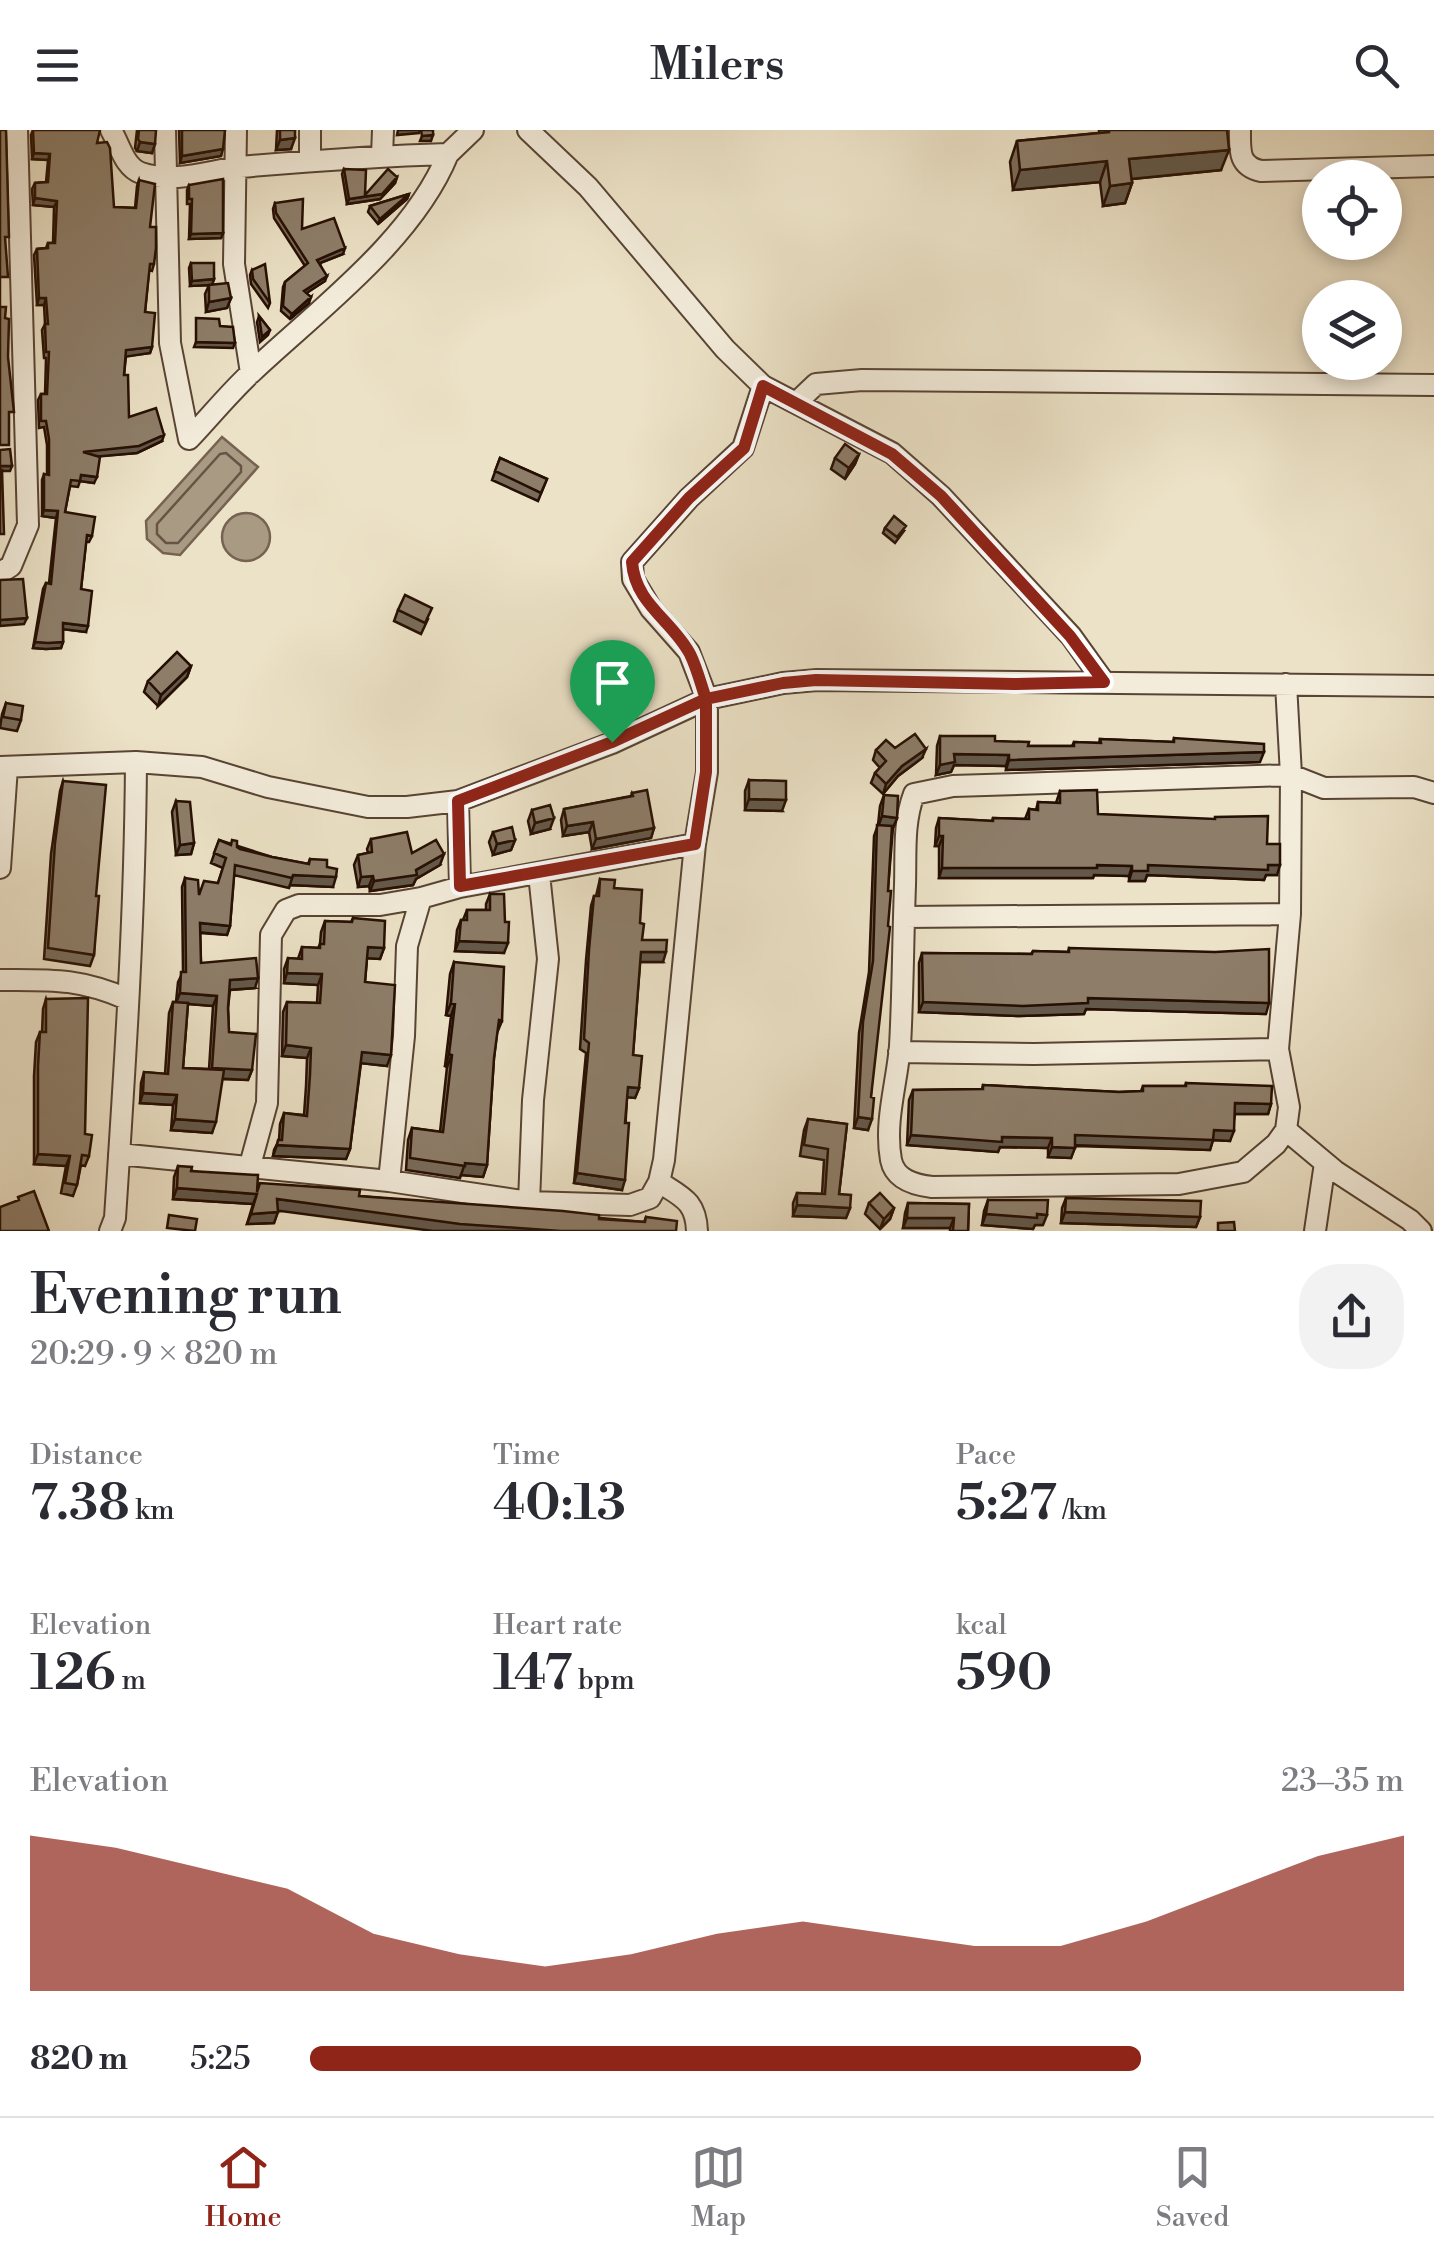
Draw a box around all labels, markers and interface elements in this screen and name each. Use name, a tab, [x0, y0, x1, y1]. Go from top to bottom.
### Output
text: Milers	[650, 37, 784, 94]
icon: menu	[30, 38, 85, 93]
icon: search	[1349, 38, 1404, 93]
map controls	[1302, 160, 1402, 380]
button: locate	[1302, 160, 1402, 260]
button: layers	[1302, 280, 1402, 380]
pin	[570, 640, 655, 743]
icon: arrive	[585, 655, 640, 710]
text: Evening run	[30, 1262, 342, 1331]
button: share	[1299, 1264, 1404, 1369]
text: 20:29 · 9 × 820 m	[30, 1334, 278, 1374]
text: Distance	[30, 1438, 143, 1473]
text: Time	[493, 1438, 560, 1473]
text: Pace	[956, 1438, 1016, 1473]
text: 7.38	[30, 1473, 130, 1535]
text: 40:13	[493, 1473, 626, 1535]
text: 5:27	[956, 1473, 1057, 1535]
text: km	[130, 1493, 175, 1528]
text: /km	[1057, 1493, 1107, 1528]
text: Elevation	[30, 1608, 151, 1643]
text: Heart rate	[493, 1608, 622, 1643]
text: kcal	[956, 1608, 1007, 1643]
text: 126	[30, 1643, 116, 1705]
text: 147	[493, 1643, 572, 1705]
text: 590	[956, 1643, 1052, 1705]
text: m	[116, 1663, 146, 1698]
text: bpm	[572, 1663, 635, 1698]
text: Elevation	[30, 1761, 169, 1801]
text: 23–35 m	[1281, 1761, 1404, 1801]
text: 820 m	[30, 2039, 128, 2079]
text: 5:25	[190, 2039, 251, 2079]
tab: Home	[205, 2140, 282, 2235]
tab: Map	[691, 2140, 746, 2235]
tab: Saved	[1156, 2140, 1229, 2235]

